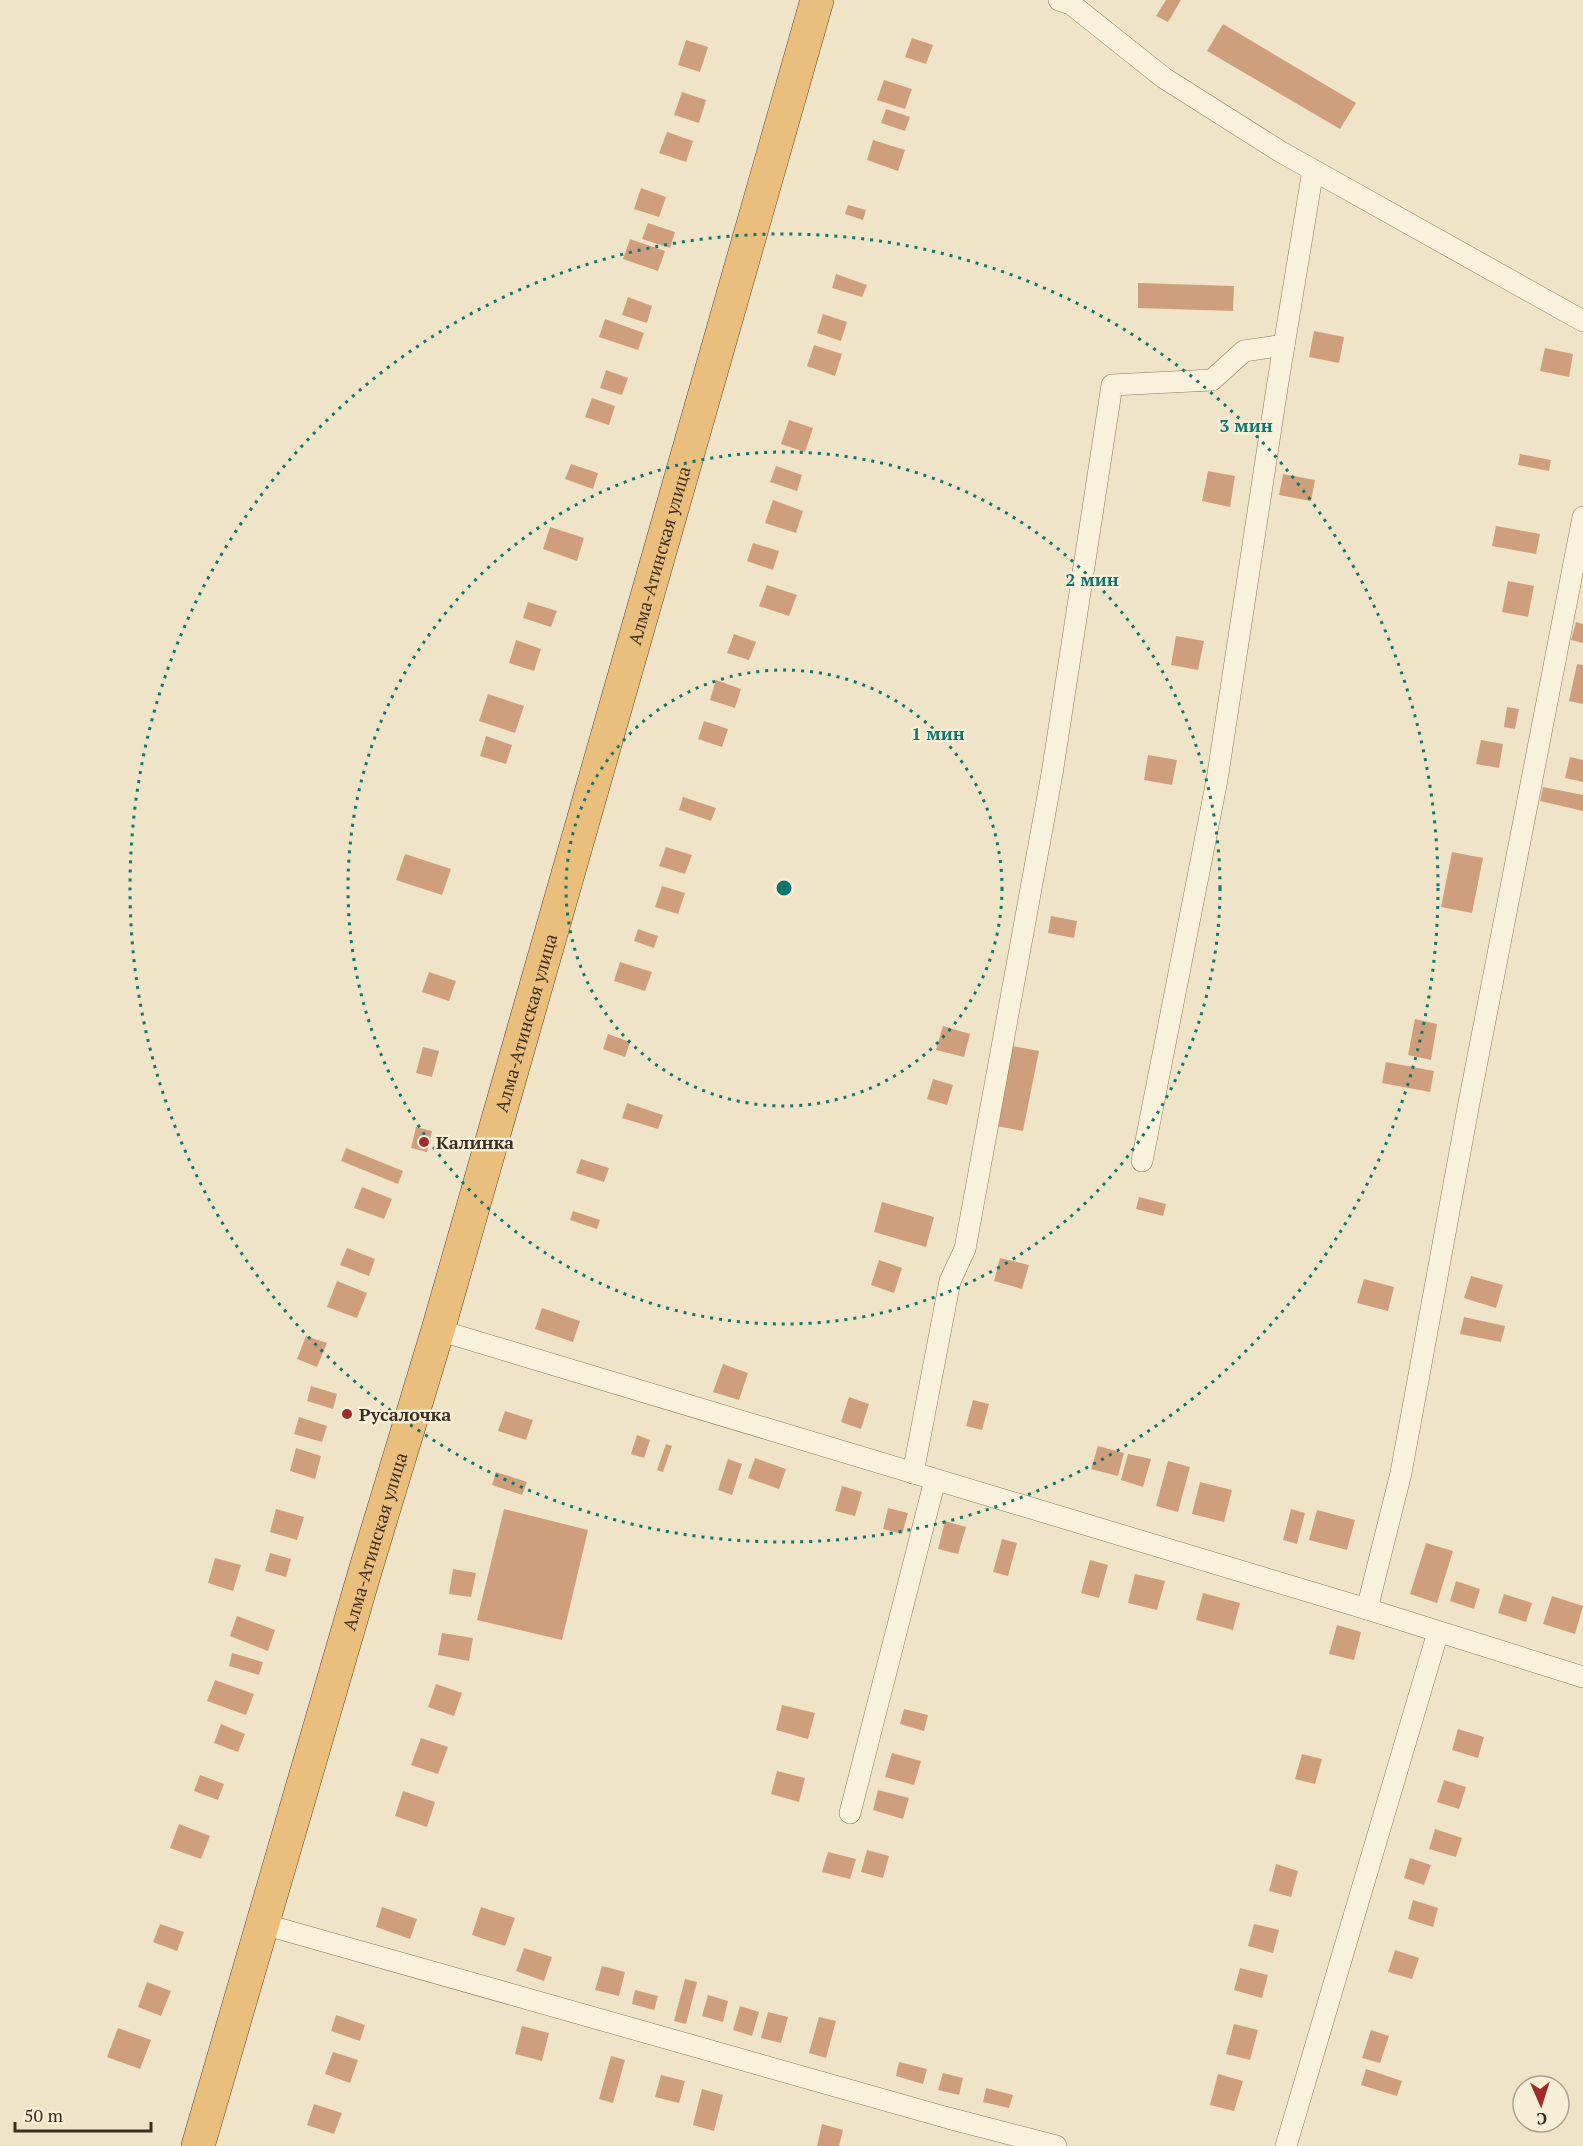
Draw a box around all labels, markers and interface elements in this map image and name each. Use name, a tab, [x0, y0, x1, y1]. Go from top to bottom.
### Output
text: 3 мин	[1219, 413, 1273, 437]
street label: Алма-Атинская улица	[622, 463, 696, 648]
text: 2 мин	[1065, 567, 1119, 591]
text: 1 мин	[911, 721, 965, 745]
centre of rings	[774, 878, 794, 898]
street label: Алма-Атинская улица	[489, 931, 562, 1115]
place label: Калинка	[436, 1130, 514, 1154]
marker: Калинка	[417, 1135, 431, 1149]
place label: Русалочка	[359, 1402, 451, 1426]
marker: Русалочка	[340, 1407, 354, 1421]
street label: Алма-Атинская улица	[337, 1449, 412, 1633]
north arrow	[1511, 2074, 1571, 2134]
scale bar	[15, 2095, 152, 2133]
text: 50 m	[24, 2103, 64, 2127]
text: С	[1536, 2108, 1548, 2130]

